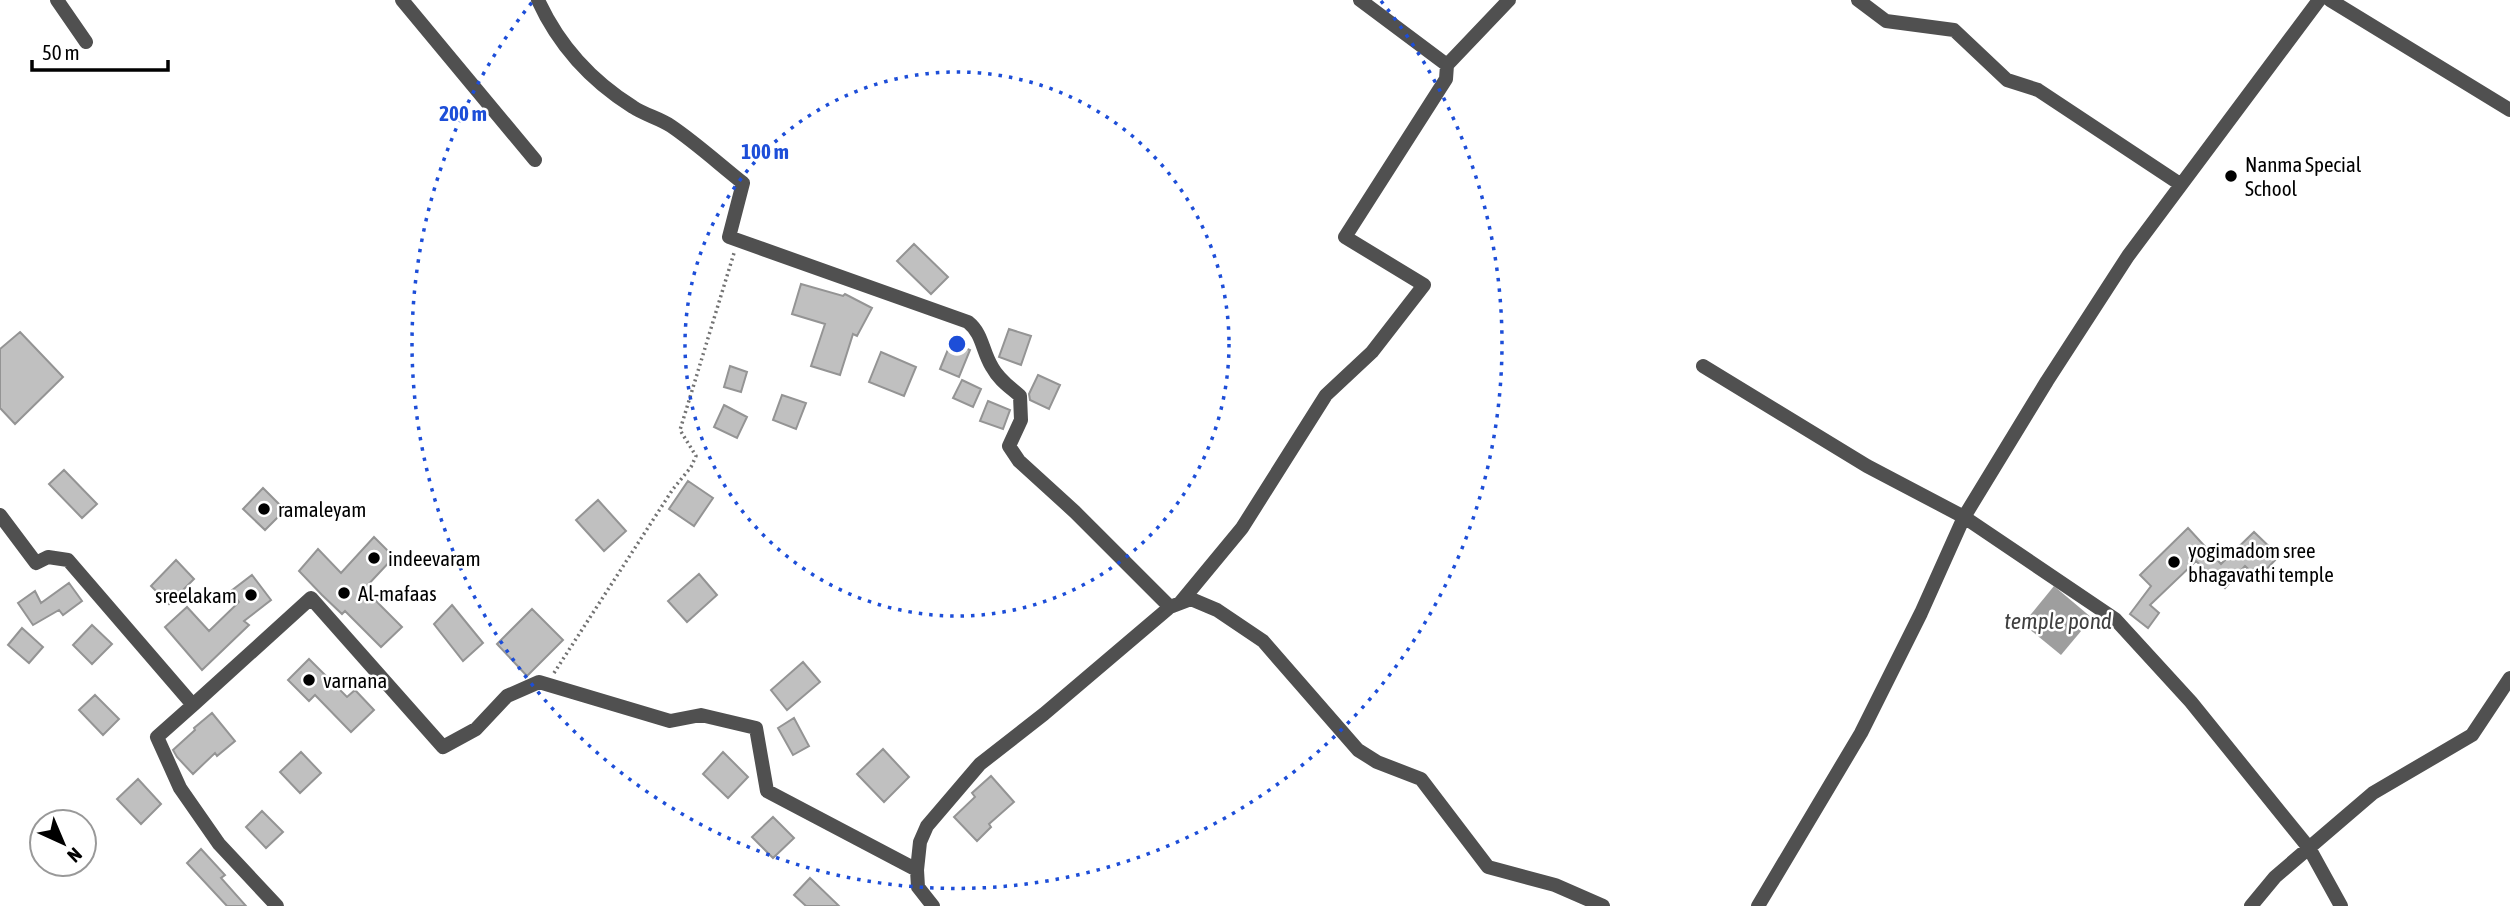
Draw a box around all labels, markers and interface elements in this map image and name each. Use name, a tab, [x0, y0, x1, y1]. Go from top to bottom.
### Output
scale bar	[32, 28, 168, 72]
text: 50 m	[42, 40, 80, 64]
text: 200 m	[439, 101, 487, 125]
text: 100 m	[741, 139, 789, 163]
place label: Nanma Special School	[2245, 152, 2362, 200]
marker: Nanma Special School	[2223, 168, 2239, 184]
centre of rings	[945, 332, 969, 356]
place label: ramaleyam	[278, 497, 366, 521]
marker: ramaleyam	[256, 501, 272, 517]
place label: yogimadom sree bhagavathi temple	[2188, 538, 2334, 586]
place label: indeevaram	[388, 546, 481, 570]
marker: indeevaram	[366, 550, 382, 566]
marker: yogimadom sree bhagavathi temple	[2166, 554, 2182, 570]
place label: Al-mafaas	[358, 581, 437, 605]
place label: sreelakam	[155, 583, 237, 607]
marker: Al-mafaas	[336, 585, 352, 601]
marker: sreelakam	[243, 587, 259, 603]
water label: temple pond	[2004, 608, 2112, 634]
place label: varnana	[323, 668, 387, 692]
marker: varnana	[301, 672, 317, 688]
north arrow	[28, 808, 98, 878]
text: N	[63, 843, 86, 867]

